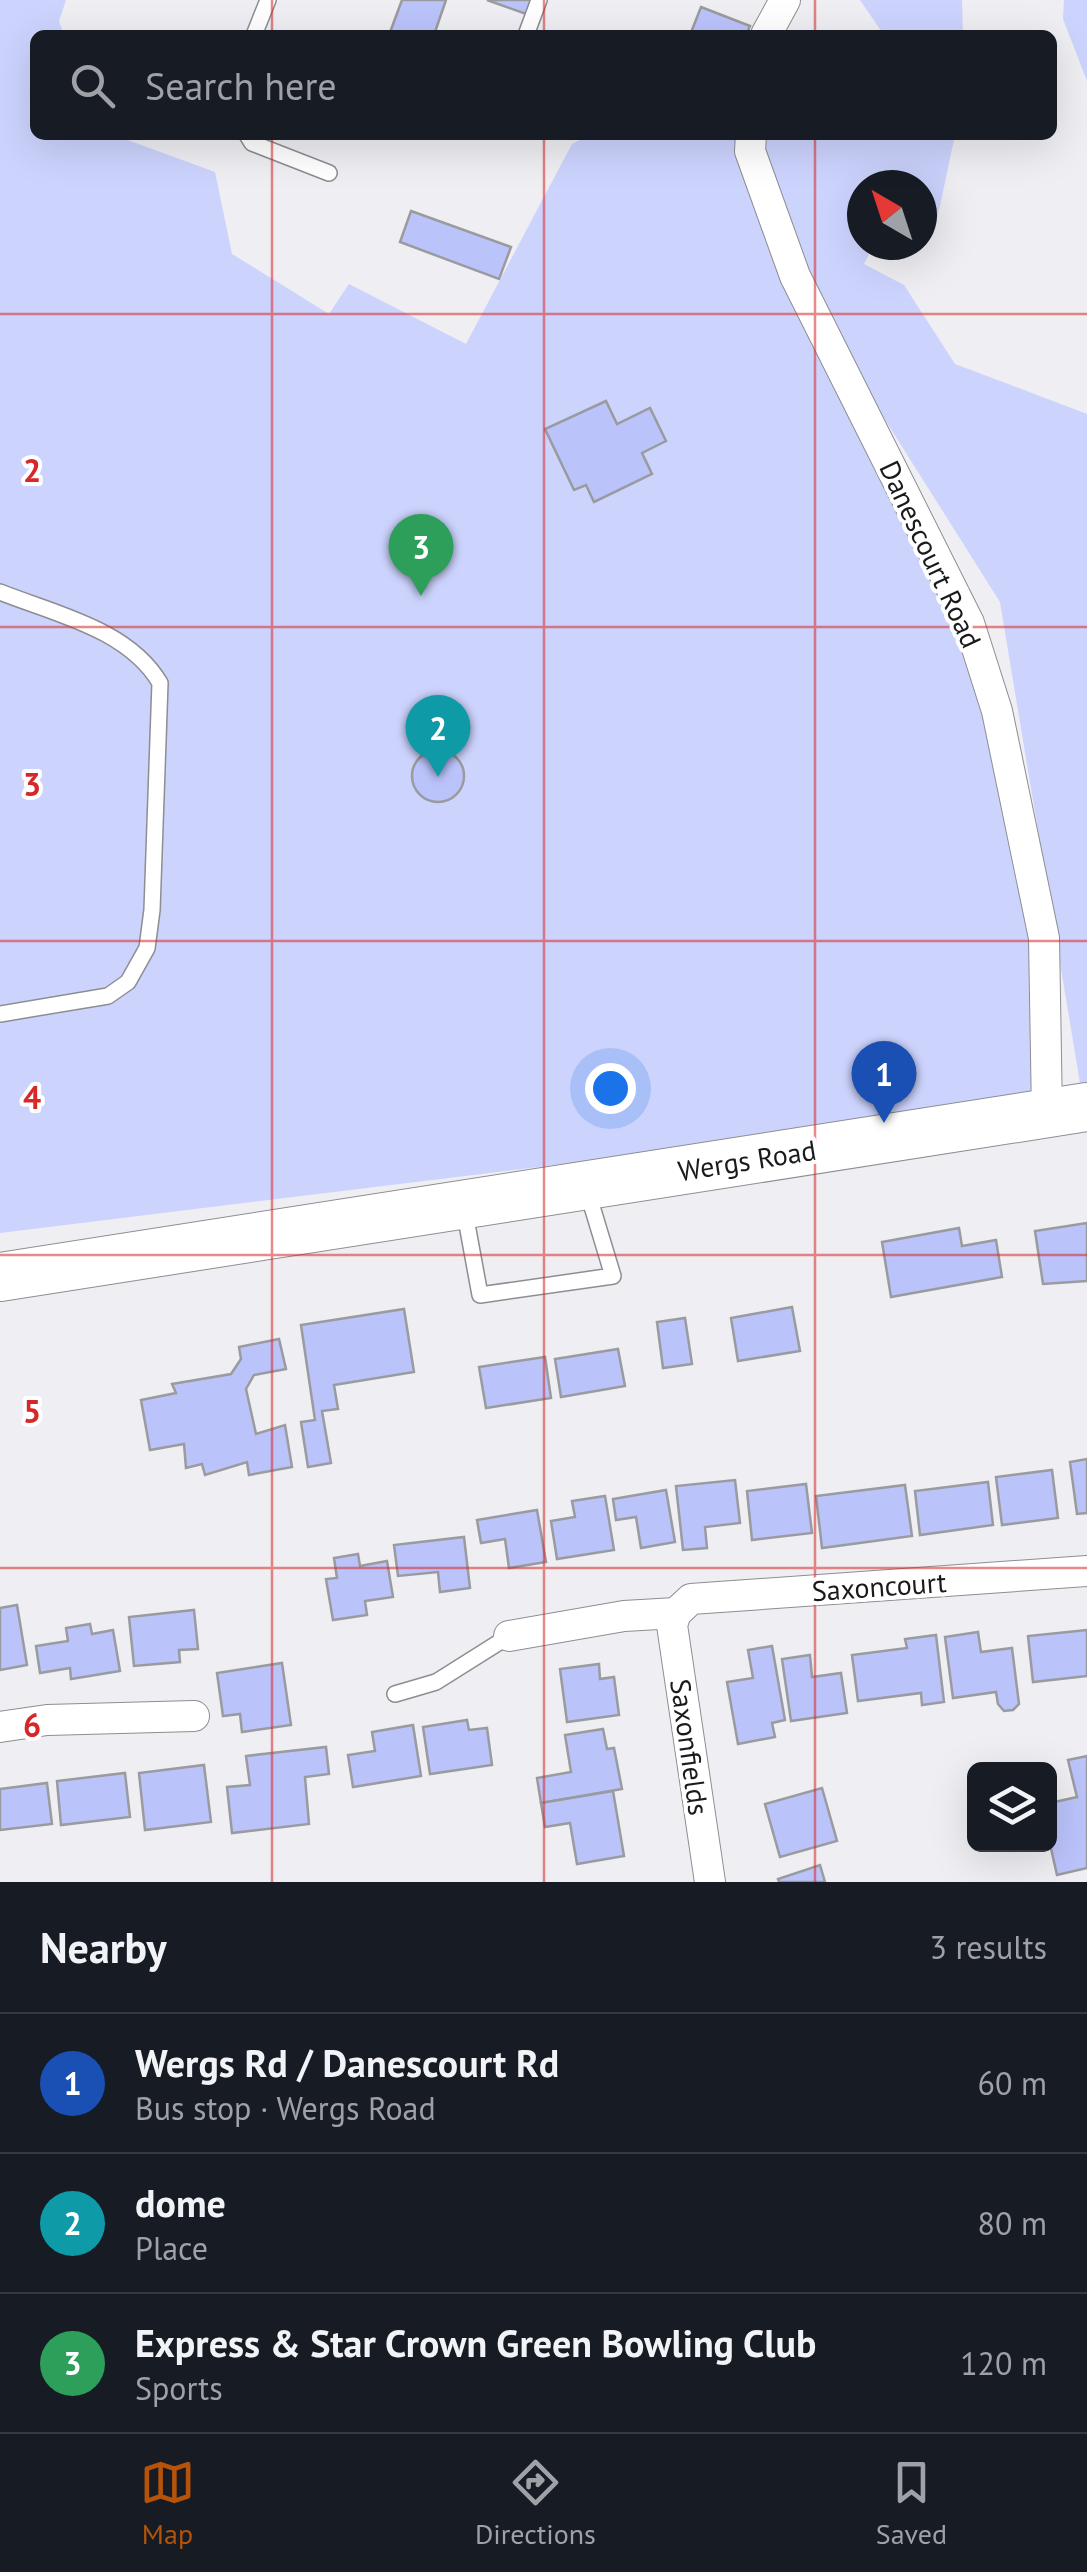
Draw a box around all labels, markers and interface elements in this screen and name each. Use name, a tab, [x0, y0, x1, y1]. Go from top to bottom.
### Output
search box	[30, 30, 1057, 140]
icon: search	[65, 58, 120, 113]
text: Search here	[145, 61, 337, 110]
north arrow	[847, 170, 937, 260]
text: 2	[23, 449, 41, 491]
street label: Danescourt Road	[872, 455, 990, 653]
pin: 3	[388, 514, 454, 596]
pin: 2	[406, 694, 470, 777]
text: 3	[23, 763, 41, 805]
pin: 1	[852, 1040, 916, 1123]
your location	[585, 1063, 636, 1114]
text: 4	[23, 1076, 41, 1118]
street label: Wergs Road	[675, 1131, 819, 1189]
text: 5	[23, 1390, 41, 1432]
street label: Saxoncourt	[810, 1563, 948, 1609]
street label: Saxonfields	[662, 1676, 718, 1818]
text: 6	[23, 1704, 41, 1746]
map controls	[967, 1762, 1057, 1852]
button: layers	[967, 1762, 1057, 1852]
text: Nearby	[40, 1920, 167, 1975]
text: 3 results	[929, 1926, 1047, 1968]
text: Wergs Rd / Danescourt Rd	[135, 2038, 559, 2087]
text: 1	[63, 2062, 82, 2104]
text: 60 m	[978, 2062, 1047, 2104]
text: Bus stop · Wergs Road	[135, 2087, 436, 2129]
text: dome	[135, 2178, 226, 2227]
text: 2	[63, 2202, 82, 2244]
text: 80 m	[978, 2202, 1047, 2244]
text: Place	[135, 2227, 208, 2269]
text: Express & Star Crown Green Bowling Club	[135, 2318, 816, 2367]
text: 3	[63, 2342, 82, 2384]
text: 120 m	[960, 2342, 1047, 2384]
text: Sports	[135, 2367, 223, 2409]
tab: Map	[140, 2455, 195, 2552]
tab: Directions	[475, 2455, 596, 2552]
tab: Saved	[876, 2455, 947, 2552]

